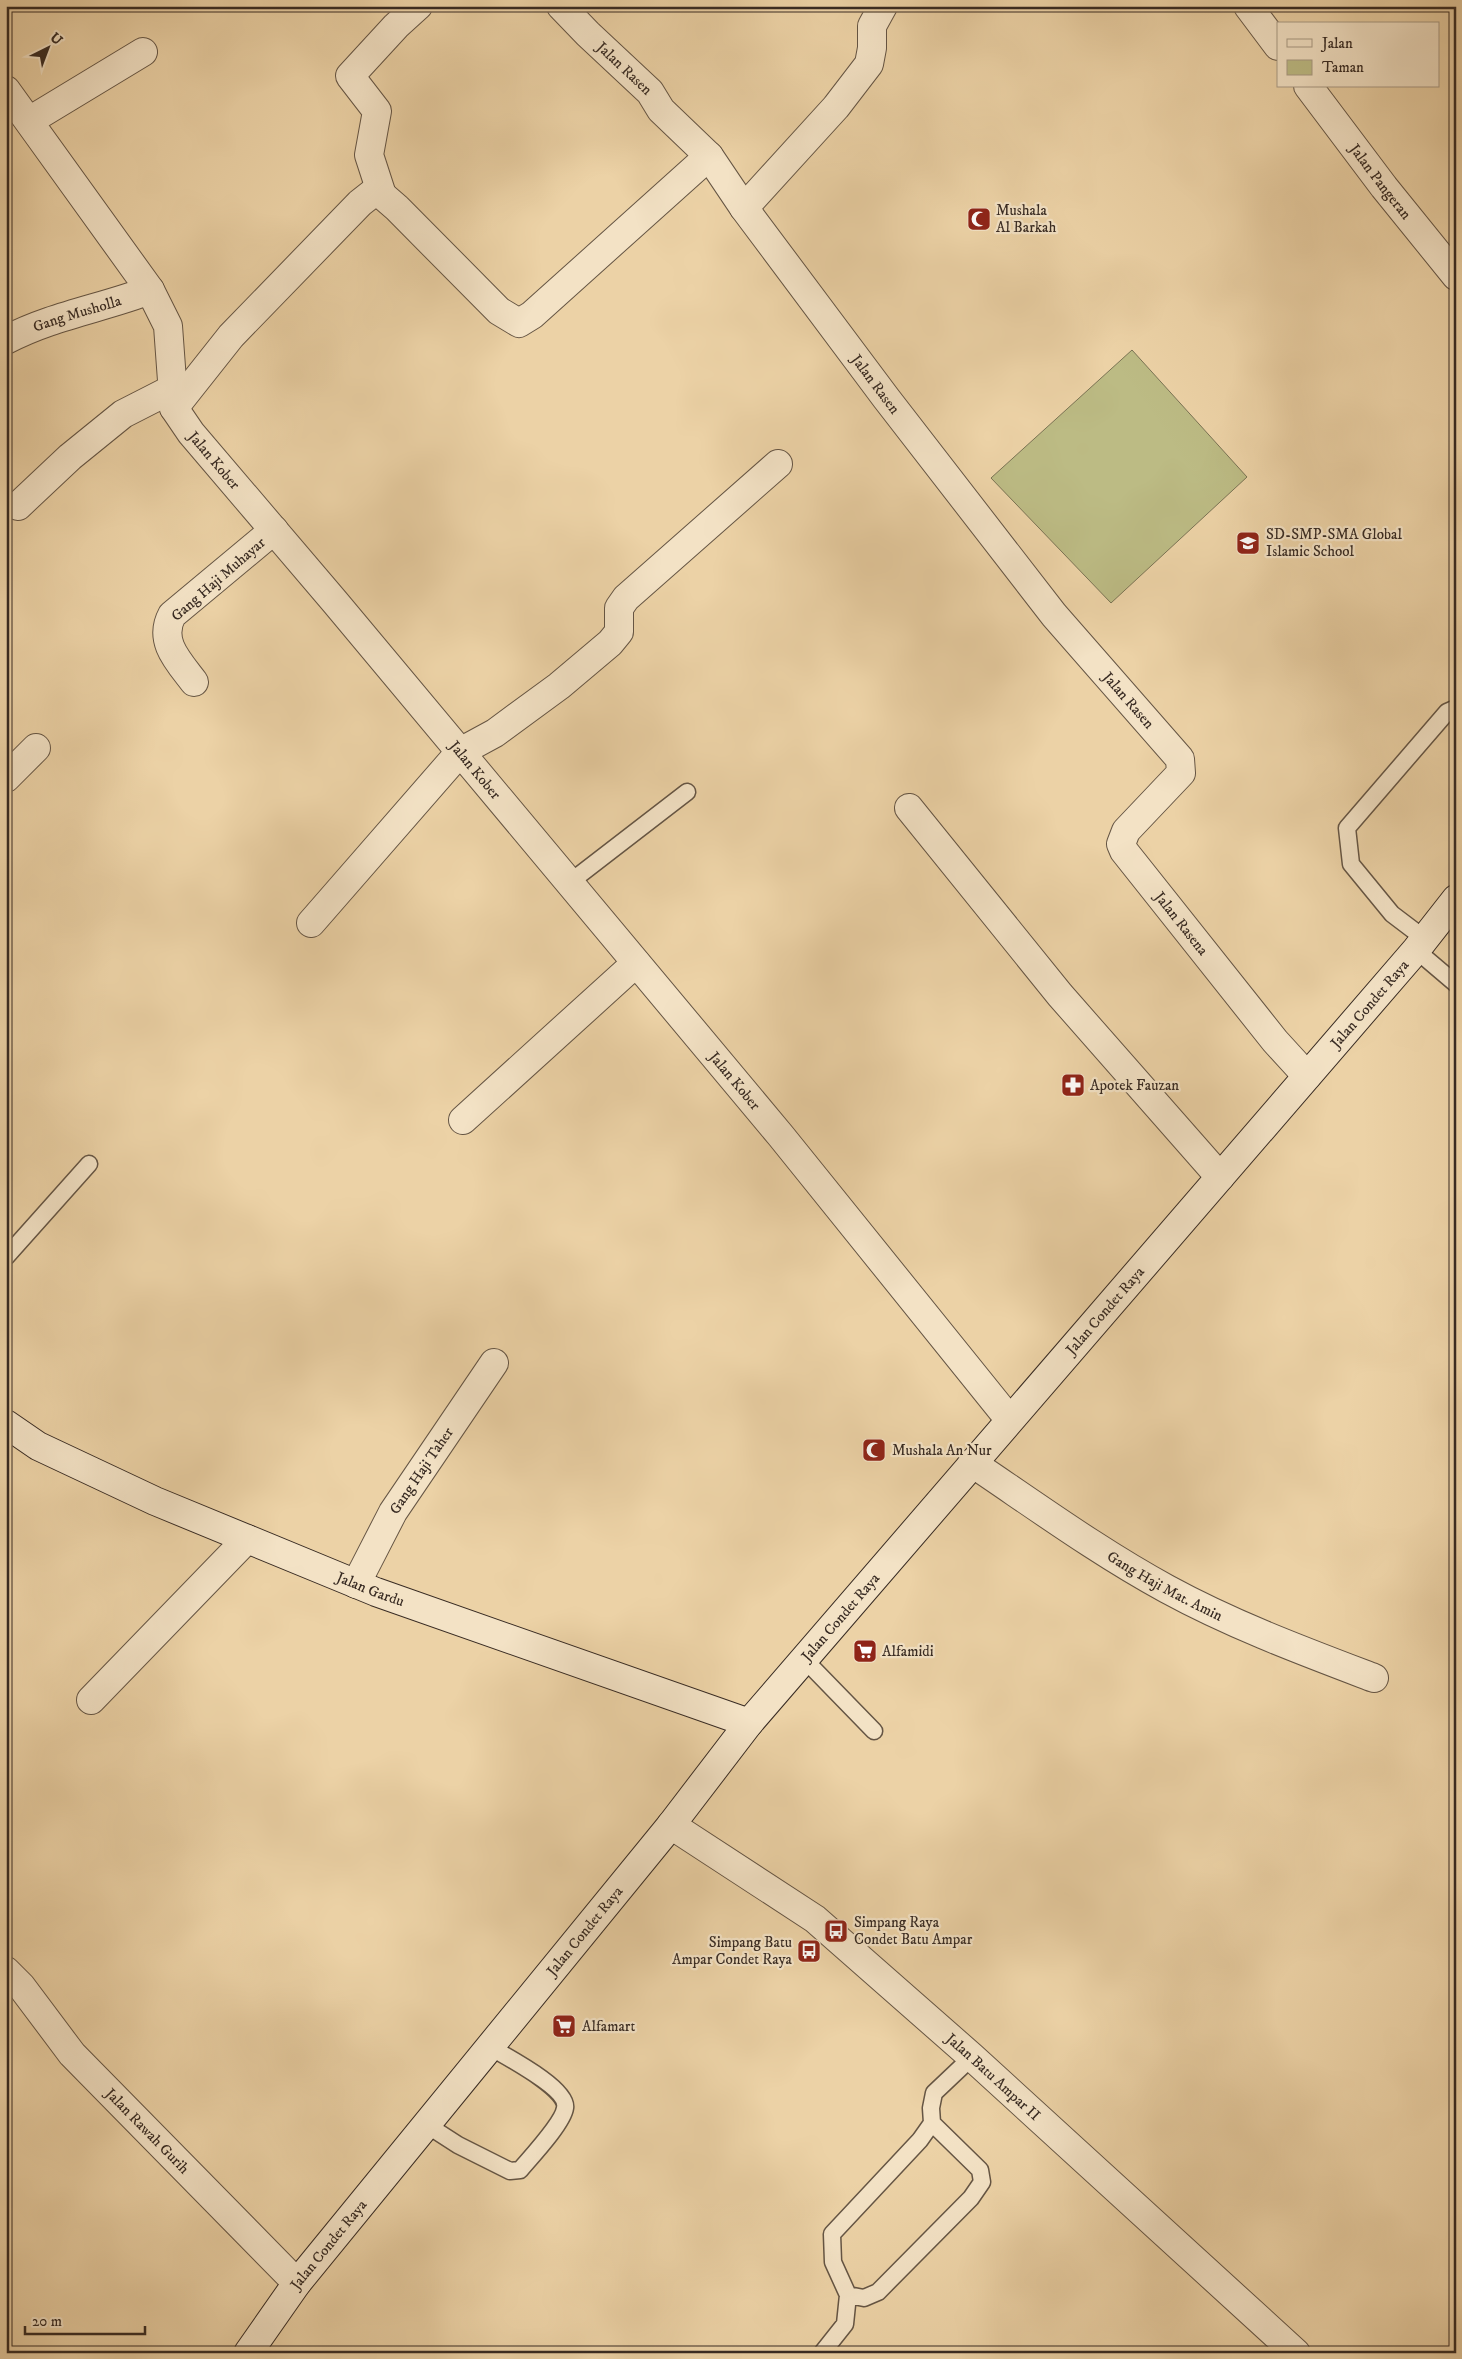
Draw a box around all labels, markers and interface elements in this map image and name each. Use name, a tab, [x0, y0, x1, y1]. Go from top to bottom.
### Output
north arrow	[22, 22, 72, 72]
legend	[1277, 22, 1440, 88]
text: U	[46, 29, 66, 50]
text: Jalan	[1320, 34, 1353, 53]
street label: Jalan Rasen	[591, 37, 656, 99]
text: Taman	[1322, 58, 1364, 77]
street label: Jalan Pangeran	[1344, 139, 1415, 224]
place label: Mushala Al Barkah	[996, 201, 1056, 237]
mosque icon: Mushala Al Barkah	[966, 206, 992, 232]
street label: Gang Musholla	[30, 291, 124, 337]
street label: Jalan Rasen	[846, 349, 904, 418]
street label: Jalan Kober	[182, 426, 244, 494]
place label: SD-SMP-SMA Global Islamic School	[1266, 525, 1402, 561]
school or university icon: SD-SMP-SMA Global Islamic School	[1235, 530, 1261, 556]
street label: Gang Haji Muhayar	[167, 533, 270, 626]
street label: Jalan Rasen	[1097, 667, 1158, 733]
street label: Jalan Kober	[444, 736, 505, 804]
street label: Jalan Rasena	[1149, 887, 1213, 960]
street label: Jalan Condet Raya	[1325, 956, 1414, 1054]
street label: Jalan Kober	[703, 1046, 765, 1115]
pharmacy icon: Apotek Fauzan	[1060, 1072, 1086, 1098]
place label: Apotek Fauzan	[1090, 1076, 1179, 1095]
street label: Jalan Condet Raya	[1061, 1262, 1149, 1360]
street label: Gang Haji Taher	[385, 1423, 458, 1518]
mosque icon: Mushala An Nur	[861, 1437, 887, 1463]
place label: Mushala An Nur	[892, 1441, 992, 1460]
street label: Gang Haji Mat. Amin	[1103, 1547, 1226, 1626]
street label: Jalan Gardu	[332, 1567, 407, 1611]
street label: Jalan Condet Raya	[796, 1569, 884, 1667]
supermarket icon: Alfamidi	[852, 1638, 878, 1664]
place label: Alfamidi	[882, 1642, 934, 1661]
street label: Jalan Condet Raya	[541, 1882, 628, 1982]
place label: Simpang Raya Condet Batu Ampar	[854, 1913, 973, 1949]
bus stop icon: Simpang Raya Condet Batu Ampar	[823, 1918, 849, 1944]
place label: Simpang Batu Ampar Condet Raya	[672, 1933, 793, 1969]
bus stop icon: Simpang Batu Ampar Condet Raya	[796, 1938, 822, 1964]
supermarket icon: Alfamart	[551, 2013, 577, 2039]
place label: Alfamart	[582, 2017, 635, 2036]
street label: Jalan Batu Ampar II	[940, 2028, 1044, 2125]
street label: Jalan Rawah Gurih	[100, 2083, 193, 2178]
street label: Jalan Condet Raya	[285, 2196, 371, 2295]
scale bar	[25, 2304, 145, 2336]
text: 20 m	[32, 2312, 62, 2331]

